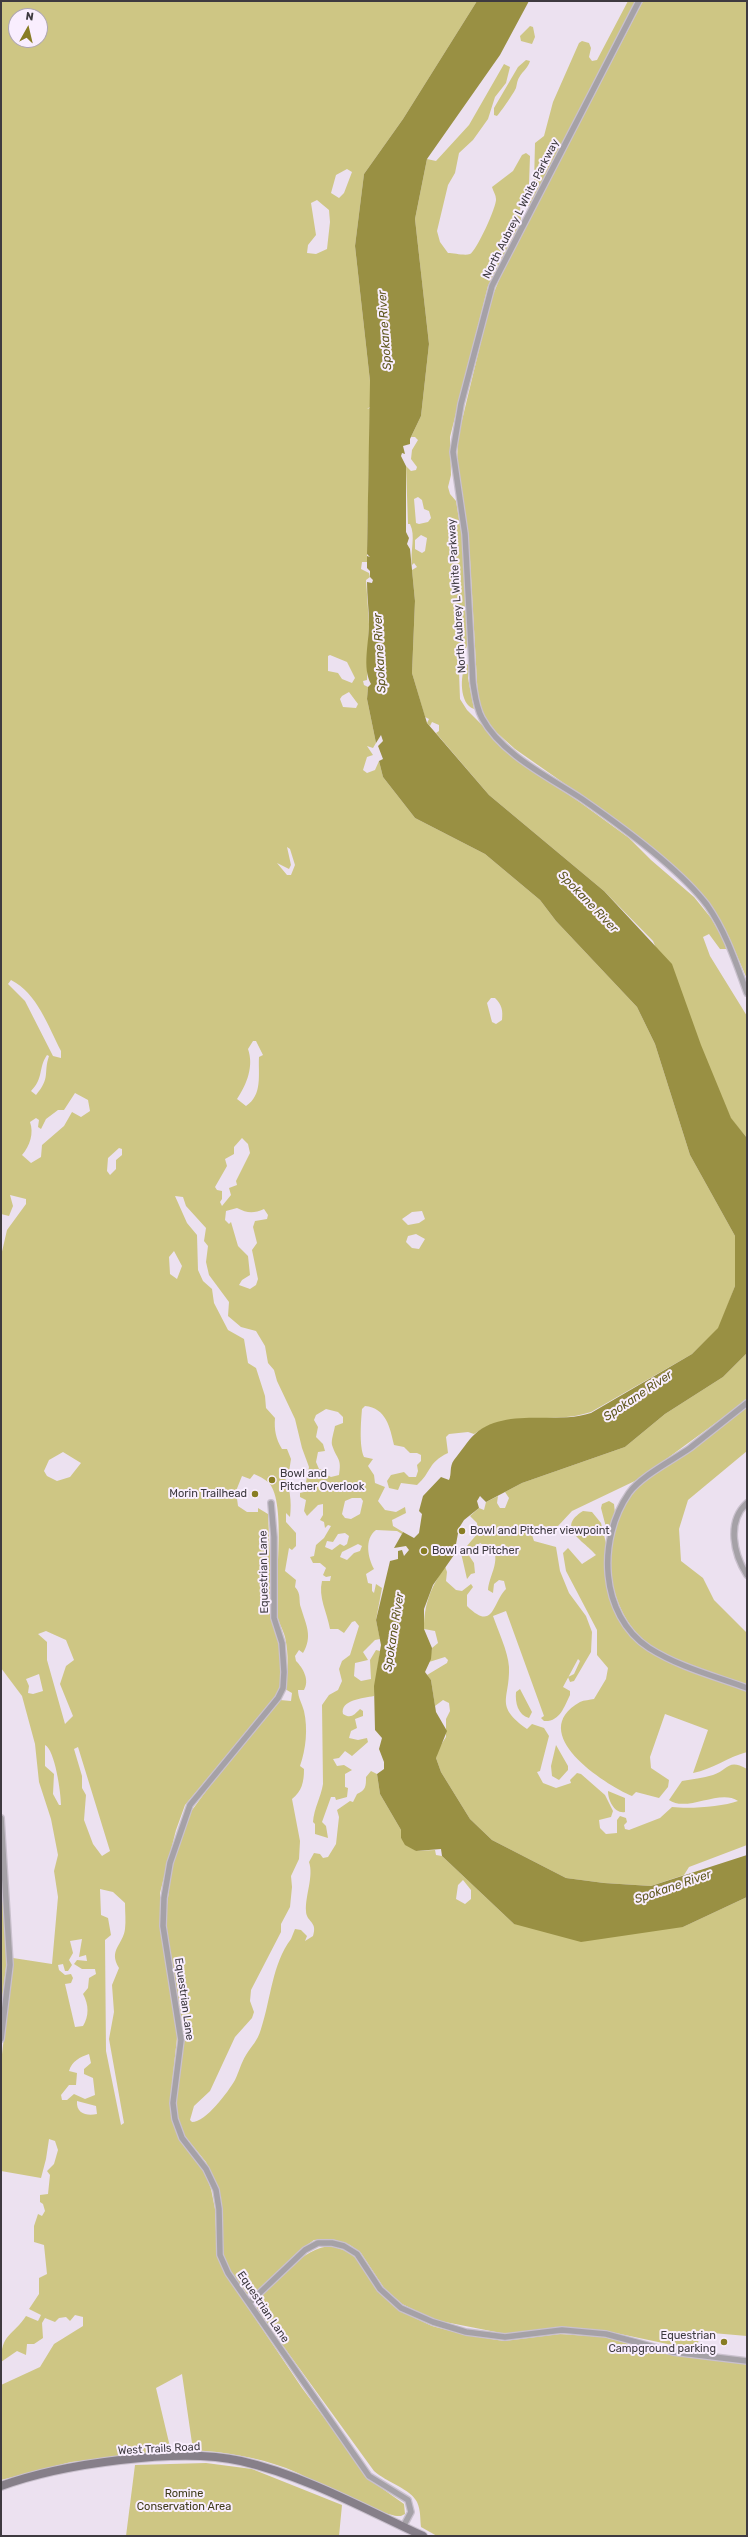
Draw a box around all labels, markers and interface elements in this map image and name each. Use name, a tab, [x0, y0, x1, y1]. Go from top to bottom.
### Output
north arrow	[8, 8, 48, 48]
text: N	[25, 10, 34, 24]
street label: North Aubrey L White Parkway	[480, 137, 562, 281]
water label: Spokane River	[375, 290, 395, 370]
street label: North Aubrey L White Parkway	[445, 518, 469, 674]
water label: Spokane River	[371, 613, 389, 693]
water label: Spokane River	[555, 868, 621, 936]
water label: Spokane River	[601, 1368, 675, 1424]
place label: Bowl and Pitcher Overlook	[280, 1467, 364, 1493]
marker: Bowl and Pitcher Overlook	[267, 1475, 277, 1485]
place label: Morin Trailhead	[169, 1487, 247, 1501]
marker: Morin Trailhead	[250, 1489, 260, 1499]
place label: Bowl and Pitcher viewpoint	[470, 1524, 610, 1538]
marker: Bowl and Pitcher viewpoint	[457, 1526, 467, 1536]
street label: Equestrian Lane	[257, 1530, 271, 1614]
place label: Bowl and Pitcher	[432, 1544, 519, 1558]
marker: Bowl and Pitcher	[419, 1546, 429, 1556]
water label: Spokane River	[381, 1591, 407, 1673]
water label: Spokane River	[633, 1867, 713, 1907]
street label: Equestrian Lane	[172, 1957, 196, 2041]
street label: Equestrian Lane	[234, 2269, 292, 2345]
place label: Equestrian Campground parking	[608, 2329, 716, 2355]
marker: Equestrian Campground parking	[719, 2337, 729, 2347]
street label: West Trails Road	[117, 2440, 201, 2458]
park label: Romine Conservation Area	[137, 2487, 231, 2513]

